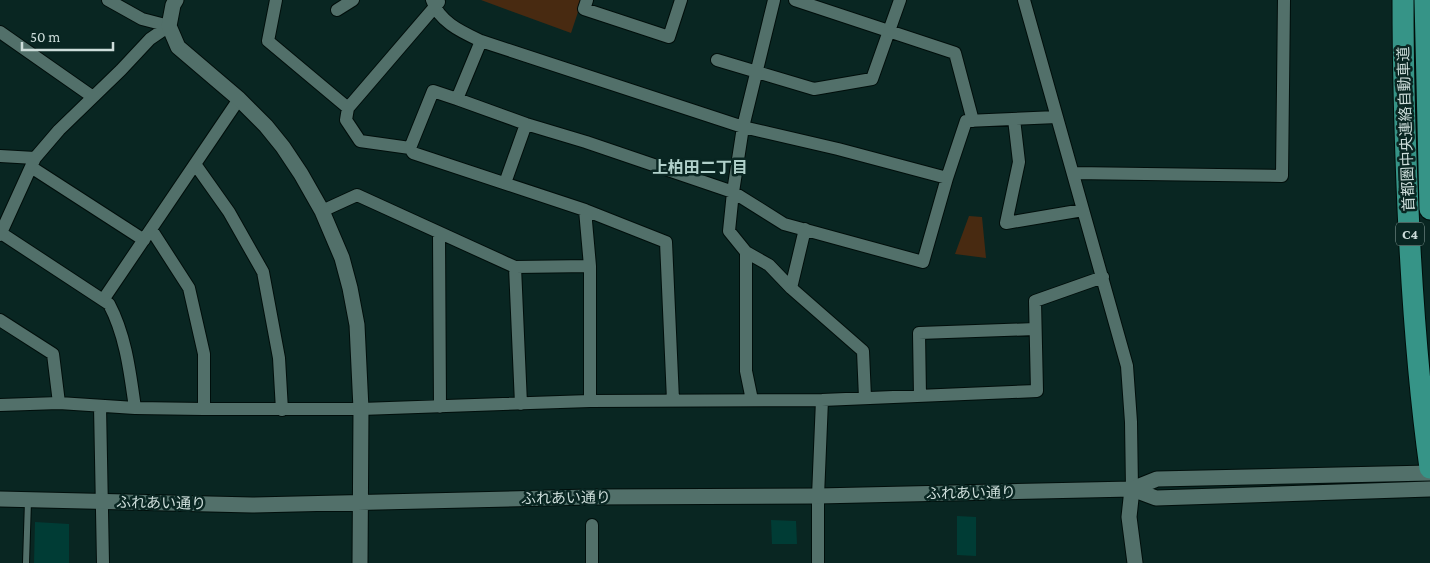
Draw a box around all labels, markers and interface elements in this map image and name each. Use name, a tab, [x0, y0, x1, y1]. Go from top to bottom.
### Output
scale bar	[22, 20, 114, 52]
text: 50 m	[30, 29, 60, 45]
street label: 首都圏中央連絡自動車道	[1395, 46, 1417, 212]
district label: 上柏田二丁目	[652, 159, 748, 176]
road number: C4	[1396, 222, 1424, 245]
street label: ふれあい通り	[926, 484, 1016, 502]
street label: ふれあい通り	[521, 489, 611, 507]
street label: ふれあい通り	[116, 494, 206, 512]

